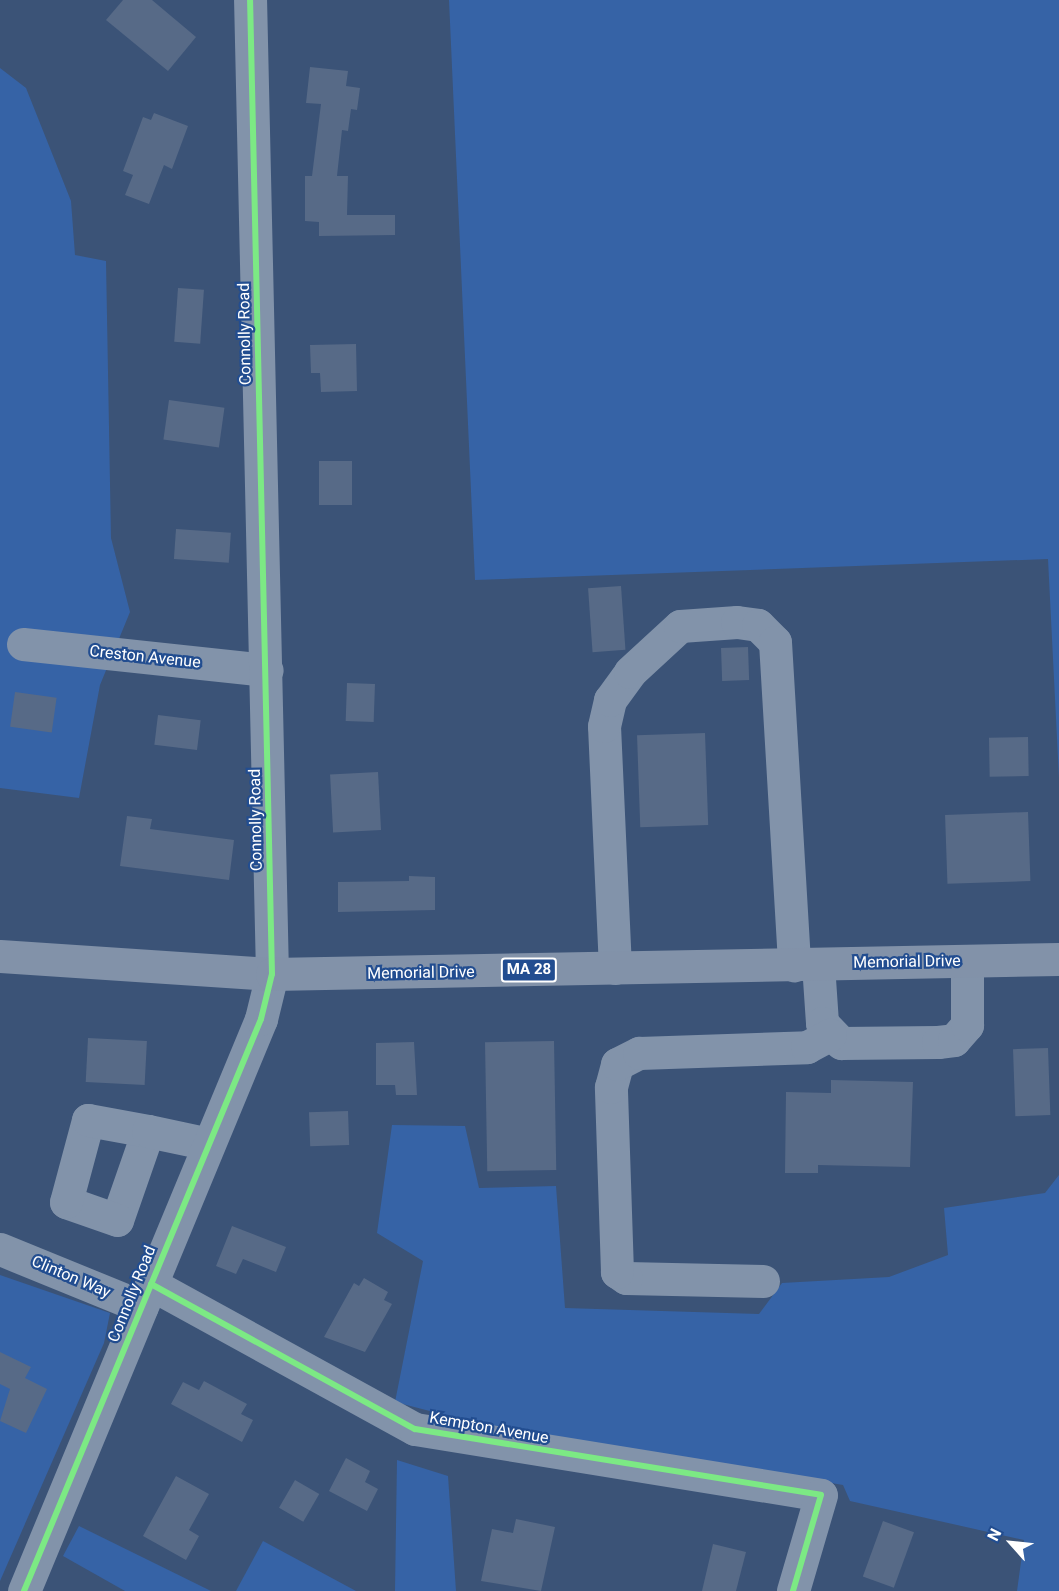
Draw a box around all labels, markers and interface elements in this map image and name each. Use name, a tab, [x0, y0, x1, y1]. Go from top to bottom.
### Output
street label: Connolly Road	[235, 283, 255, 385]
street label: Creston Avenue	[88, 642, 202, 672]
street label: Connolly Road	[246, 769, 266, 871]
street label: Memorial Drive	[853, 951, 961, 973]
road number: MA 28	[500, 958, 558, 982]
street label: Memorial Drive	[367, 962, 475, 984]
street label: Connolly Road	[104, 1243, 160, 1345]
street label: Clinton Way	[29, 1252, 113, 1302]
street label: Kempton Avenue	[428, 1408, 550, 1448]
north arrow	[981, 1513, 1041, 1573]
text: N	[983, 1525, 1006, 1544]

